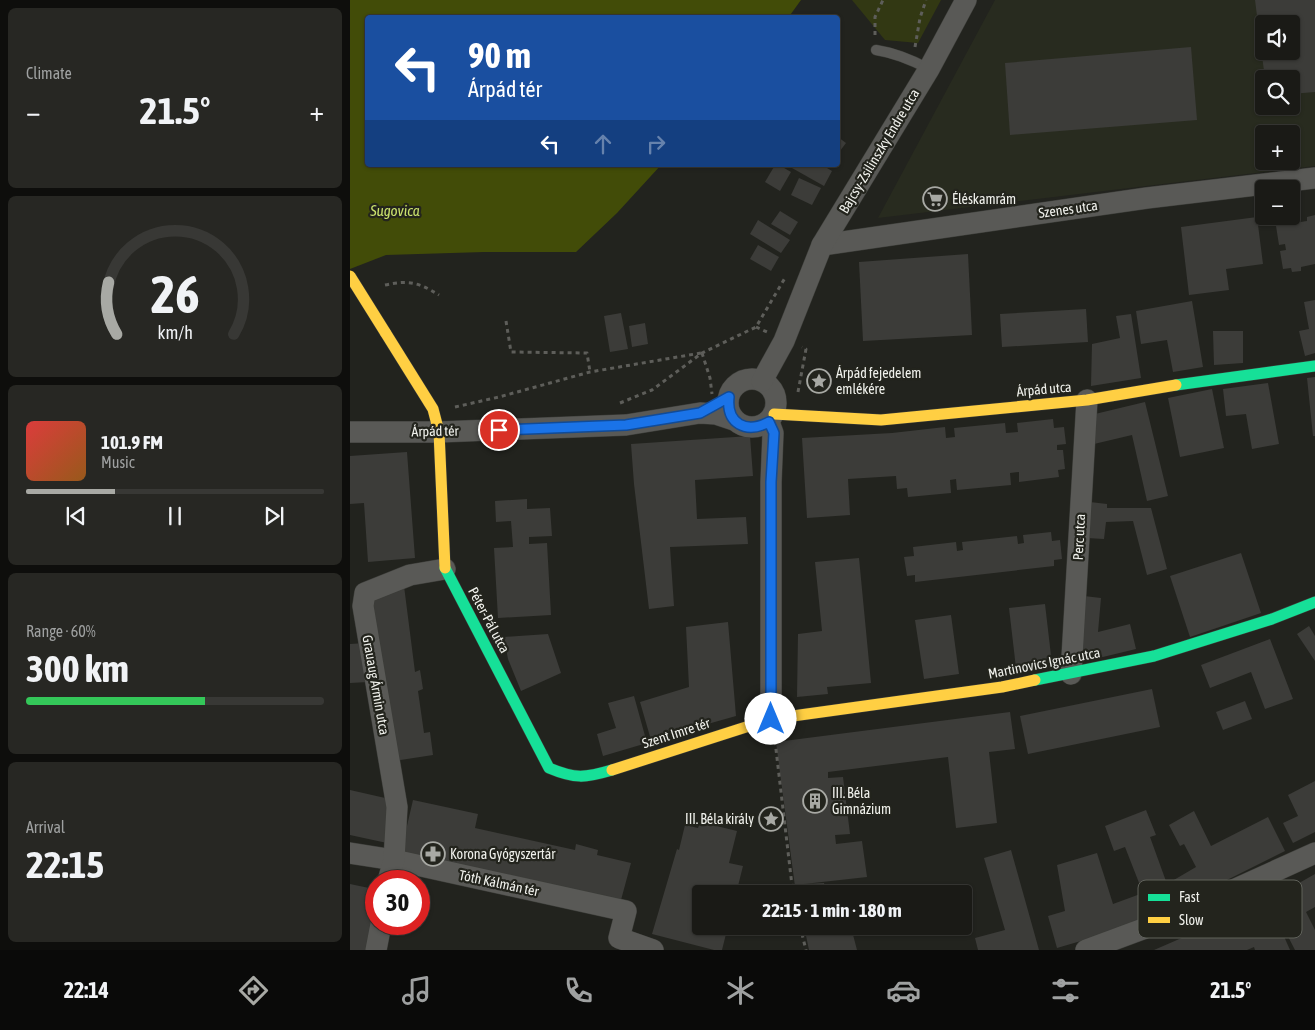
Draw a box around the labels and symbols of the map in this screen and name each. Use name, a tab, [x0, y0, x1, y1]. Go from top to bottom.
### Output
street label: Bajcsy-Zsilinszky Endre utca	[836, 86, 922, 216]
supermarket icon: Éléskamrám	[922, 186, 948, 212]
place label: Éléskamrám	[952, 191, 1016, 207]
street label: Szenes utca	[1037, 197, 1099, 221]
water label: Sugovica	[369, 202, 420, 219]
place label: Árpád fejedelem emlékére	[836, 365, 921, 397]
place icon: Árpád fejedelem emlékére	[806, 368, 832, 394]
street label: Árpád utca	[1016, 379, 1072, 399]
pin	[478, 409, 520, 451]
street label: Árpád tér	[411, 423, 460, 439]
street label: Perc utca	[1070, 513, 1088, 561]
street label: Péter-Pál utca	[465, 584, 513, 656]
street label: Grauaug Ármin utca	[359, 634, 393, 736]
street label: Martinovics Ignác utca	[987, 644, 1101, 682]
position arrow	[744, 692, 796, 744]
street label: Szent Imre tér	[640, 714, 713, 751]
place label: III. Béla Gimnázium	[832, 785, 891, 817]
building icon: III. Béla Gimnázium	[802, 788, 828, 814]
place icon: III. Béla király	[758, 806, 784, 832]
place label: III. Béla király	[685, 811, 754, 827]
pharmacy icon: Korona Gyógyszertár	[420, 841, 446, 867]
place label: Korona Gyógyszertár	[450, 846, 556, 862]
street label: Tóth Kálmán tér	[458, 867, 541, 899]
speed limit sign: 30	[365, 870, 430, 935]
legend	[1138, 880, 1302, 938]
text: Fast	[1179, 889, 1200, 905]
text: Slow	[1179, 912, 1204, 928]

